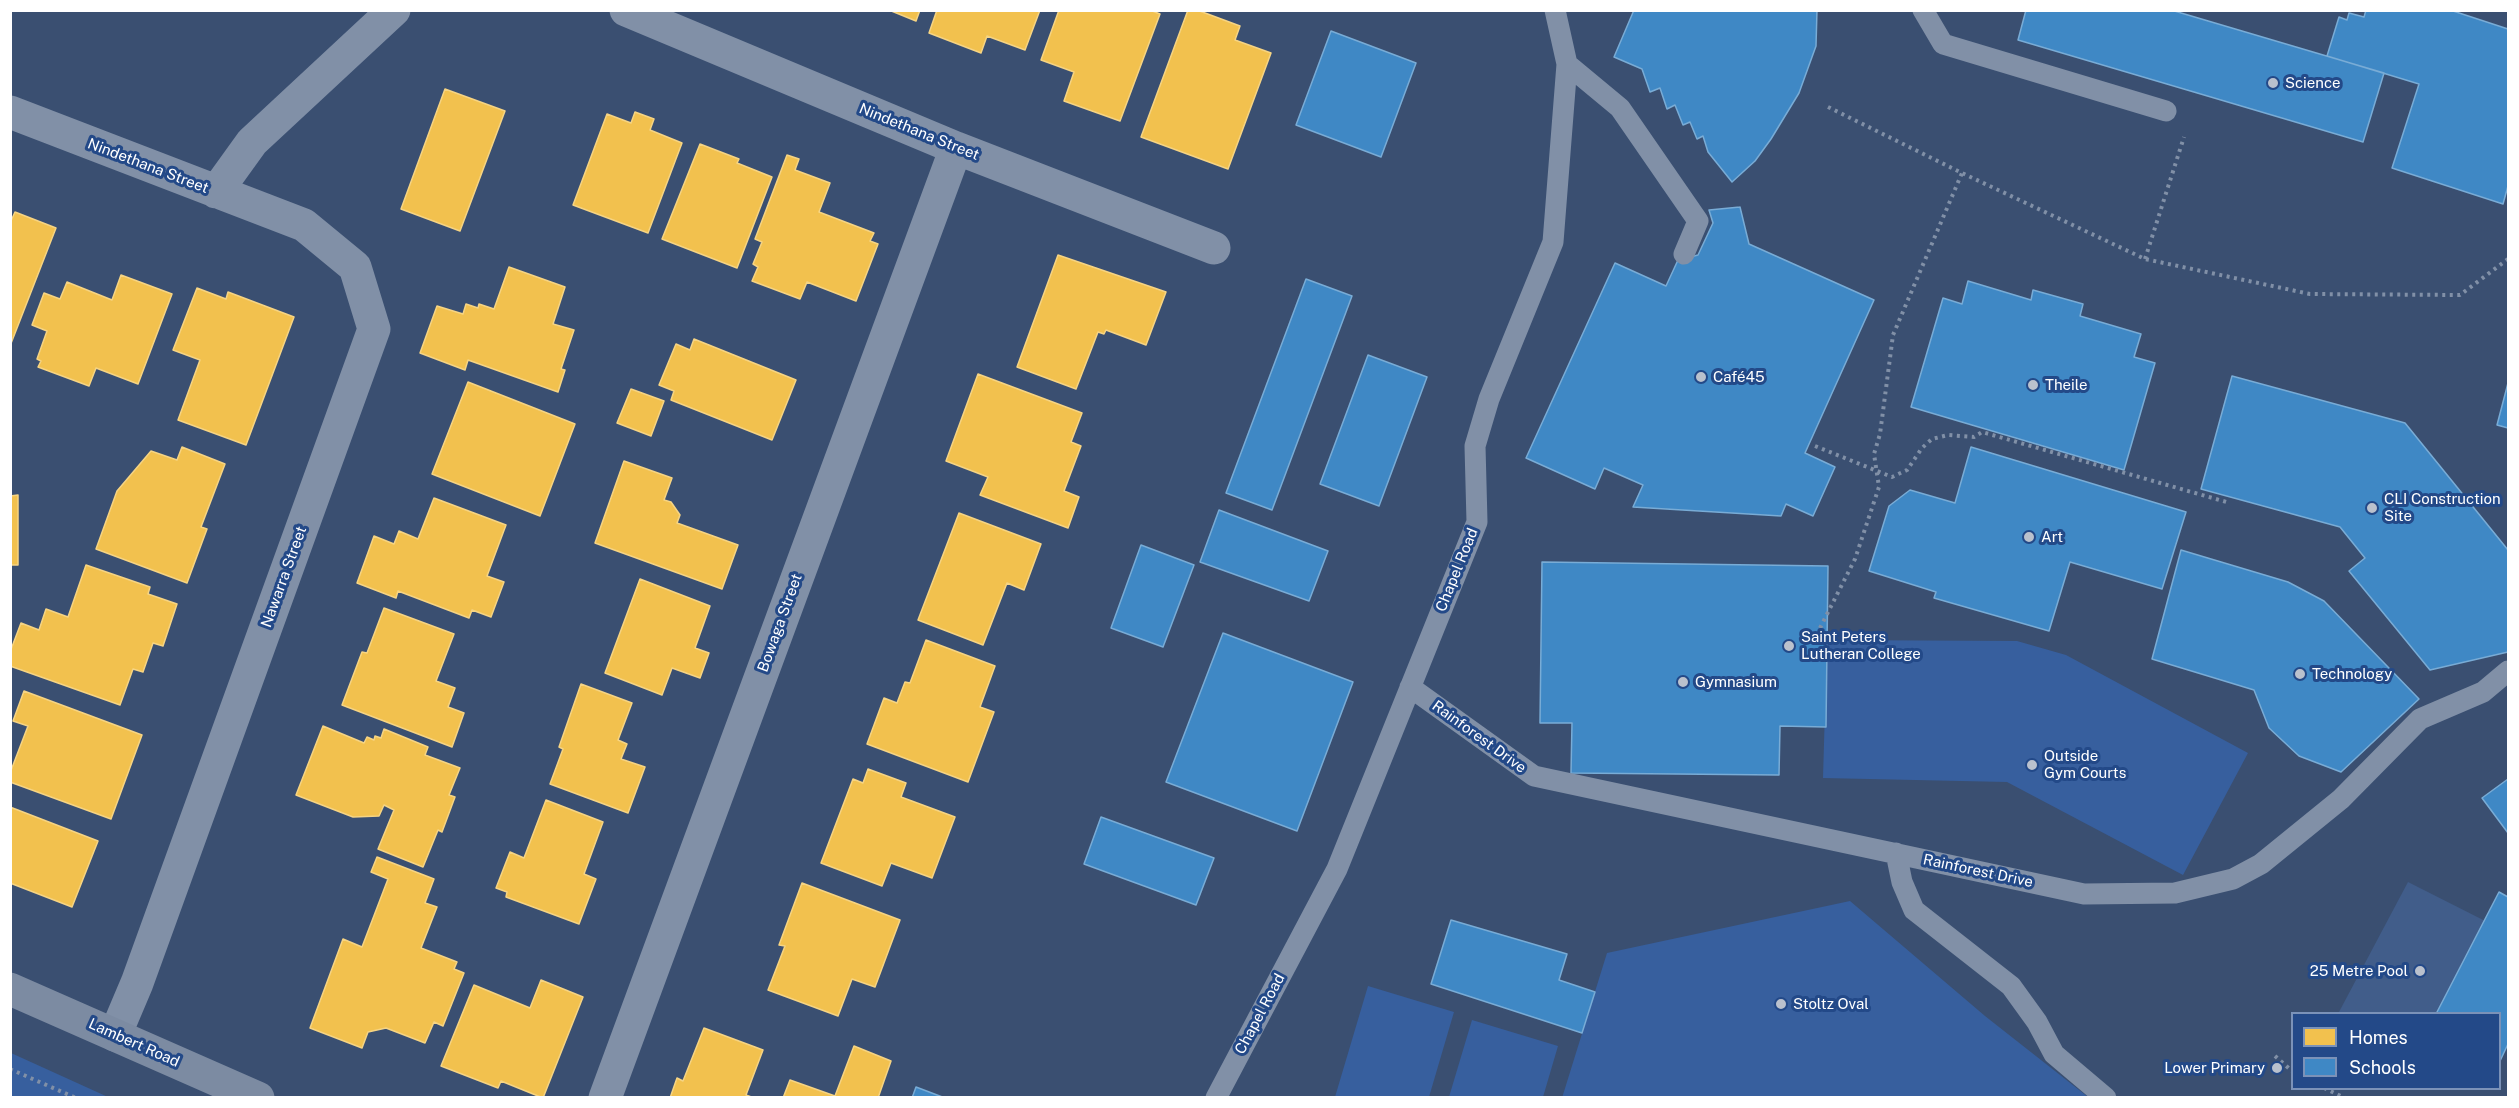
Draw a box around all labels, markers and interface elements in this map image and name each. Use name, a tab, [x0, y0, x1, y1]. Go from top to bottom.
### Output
place label: Science	[2285, 74, 2341, 92]
marker: Science	[2266, 76, 2280, 90]
street label: Nindethana Street	[856, 100, 982, 164]
street label: Nindethana Street	[85, 135, 211, 197]
place label: Café45	[1713, 368, 1765, 386]
marker: Café45	[1694, 370, 1708, 384]
place label: Theile	[2045, 376, 2088, 394]
marker: Theile	[2026, 378, 2040, 392]
place label: CLI Construction Site	[2384, 490, 2501, 525]
marker: CLI Construction Site	[2365, 501, 2379, 515]
street label: Nawarra Street	[257, 524, 311, 630]
street label: Chapel Road	[1432, 526, 1482, 614]
place label: Art	[2041, 528, 2063, 546]
marker: Art	[2022, 530, 2036, 544]
street label: Bowaga Street	[754, 571, 806, 675]
place label: Saint Peters Lutheran College	[1801, 628, 1921, 663]
marker: Saint Peters Lutheran College	[1782, 639, 1796, 653]
place label: Technology	[2312, 665, 2392, 683]
marker: Technology	[2293, 667, 2307, 681]
place label: Gymnasium	[1695, 673, 1777, 691]
marker: Gymnasium	[1676, 675, 1690, 689]
street label: Rainforest Drive	[1428, 697, 1530, 777]
place label: Outside Gym Courts	[2044, 747, 2126, 782]
marker: Outside Gym Courts	[2025, 758, 2039, 772]
street label: Rainforest Drive	[1921, 851, 2035, 891]
place label: 25 Metre Pool	[2310, 962, 2408, 980]
marker: 25 Metre Pool	[2413, 964, 2427, 978]
street label: Chapel Road	[1231, 971, 1289, 1057]
place label: Stoltz Oval	[1793, 995, 1869, 1013]
marker: Stoltz Oval	[1774, 997, 1788, 1011]
legend	[2291, 1012, 2501, 1090]
street label: Lambert Road	[86, 1015, 182, 1071]
text: Homes	[2349, 1027, 2408, 1048]
text: Schools	[2349, 1057, 2416, 1078]
place label: Lower Primary	[2164, 1059, 2265, 1077]
marker: Lower Primary	[2270, 1061, 2284, 1075]

